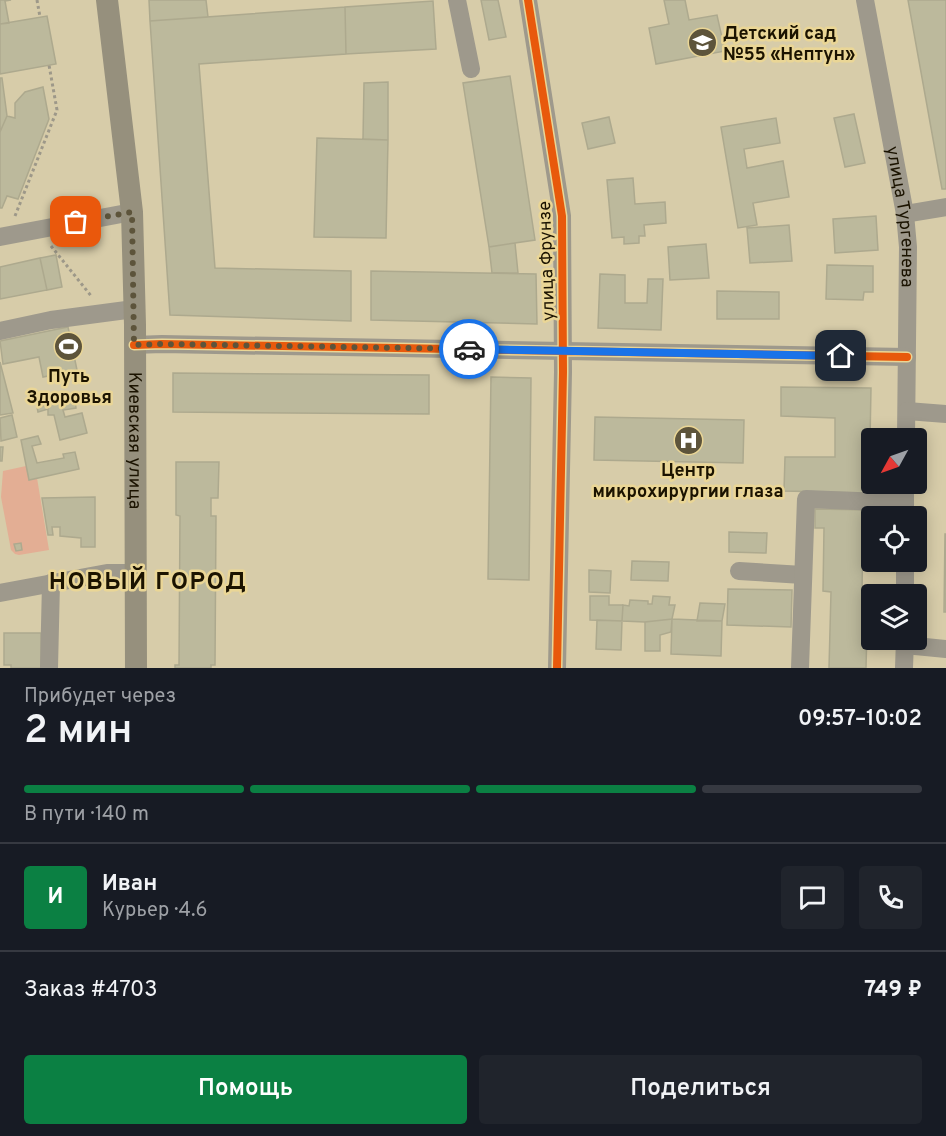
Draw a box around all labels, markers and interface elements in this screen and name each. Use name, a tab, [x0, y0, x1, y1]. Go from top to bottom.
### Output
place label: Детский сад №55 «Нептун»	[723, 23, 855, 67]
school or university icon: Детский сад №55 «Нептун»	[686, 27, 718, 59]
street label: улица Тургенева	[880, 144, 918, 288]
pin	[50, 196, 101, 247]
street label: улица Фрунзе	[534, 201, 561, 321]
icon: bag	[59, 205, 92, 238]
courier	[439, 319, 499, 379]
pin	[815, 330, 866, 381]
sports icon: Путь Здоровья	[53, 331, 85, 363]
icon: car	[453, 333, 486, 366]
icon: home	[824, 339, 857, 372]
place label: Путь Здоровья	[26, 366, 112, 410]
street label: Киевская улица	[122, 372, 146, 509]
hospital icon: Центр микрохирургии глаза	[672, 425, 704, 457]
north arrow	[861, 428, 927, 494]
map controls	[861, 428, 927, 650]
place label: Центр микрохирургии глаза	[592, 460, 784, 504]
button: locate	[861, 506, 927, 572]
district label: НОВЫЙ ГОРОД	[49, 566, 247, 598]
button: layers	[861, 584, 927, 650]
text: Прибудет через	[24, 684, 176, 710]
text: 09:57–10:02	[798, 706, 922, 733]
text: 2 мин	[24, 708, 132, 757]
text: В пути · 140 m	[24, 802, 149, 828]
button: chat	[781, 866, 844, 929]
button: phone	[859, 866, 922, 929]
text: Иван	[102, 871, 157, 898]
text: И	[48, 884, 63, 911]
text: Курьер · 4.6	[102, 898, 207, 924]
text: Заказ #4703	[24, 977, 157, 1004]
text: 749 ₽	[864, 977, 922, 1004]
button: Помощь	[24, 1055, 467, 1124]
button: Поделиться	[479, 1055, 922, 1124]

